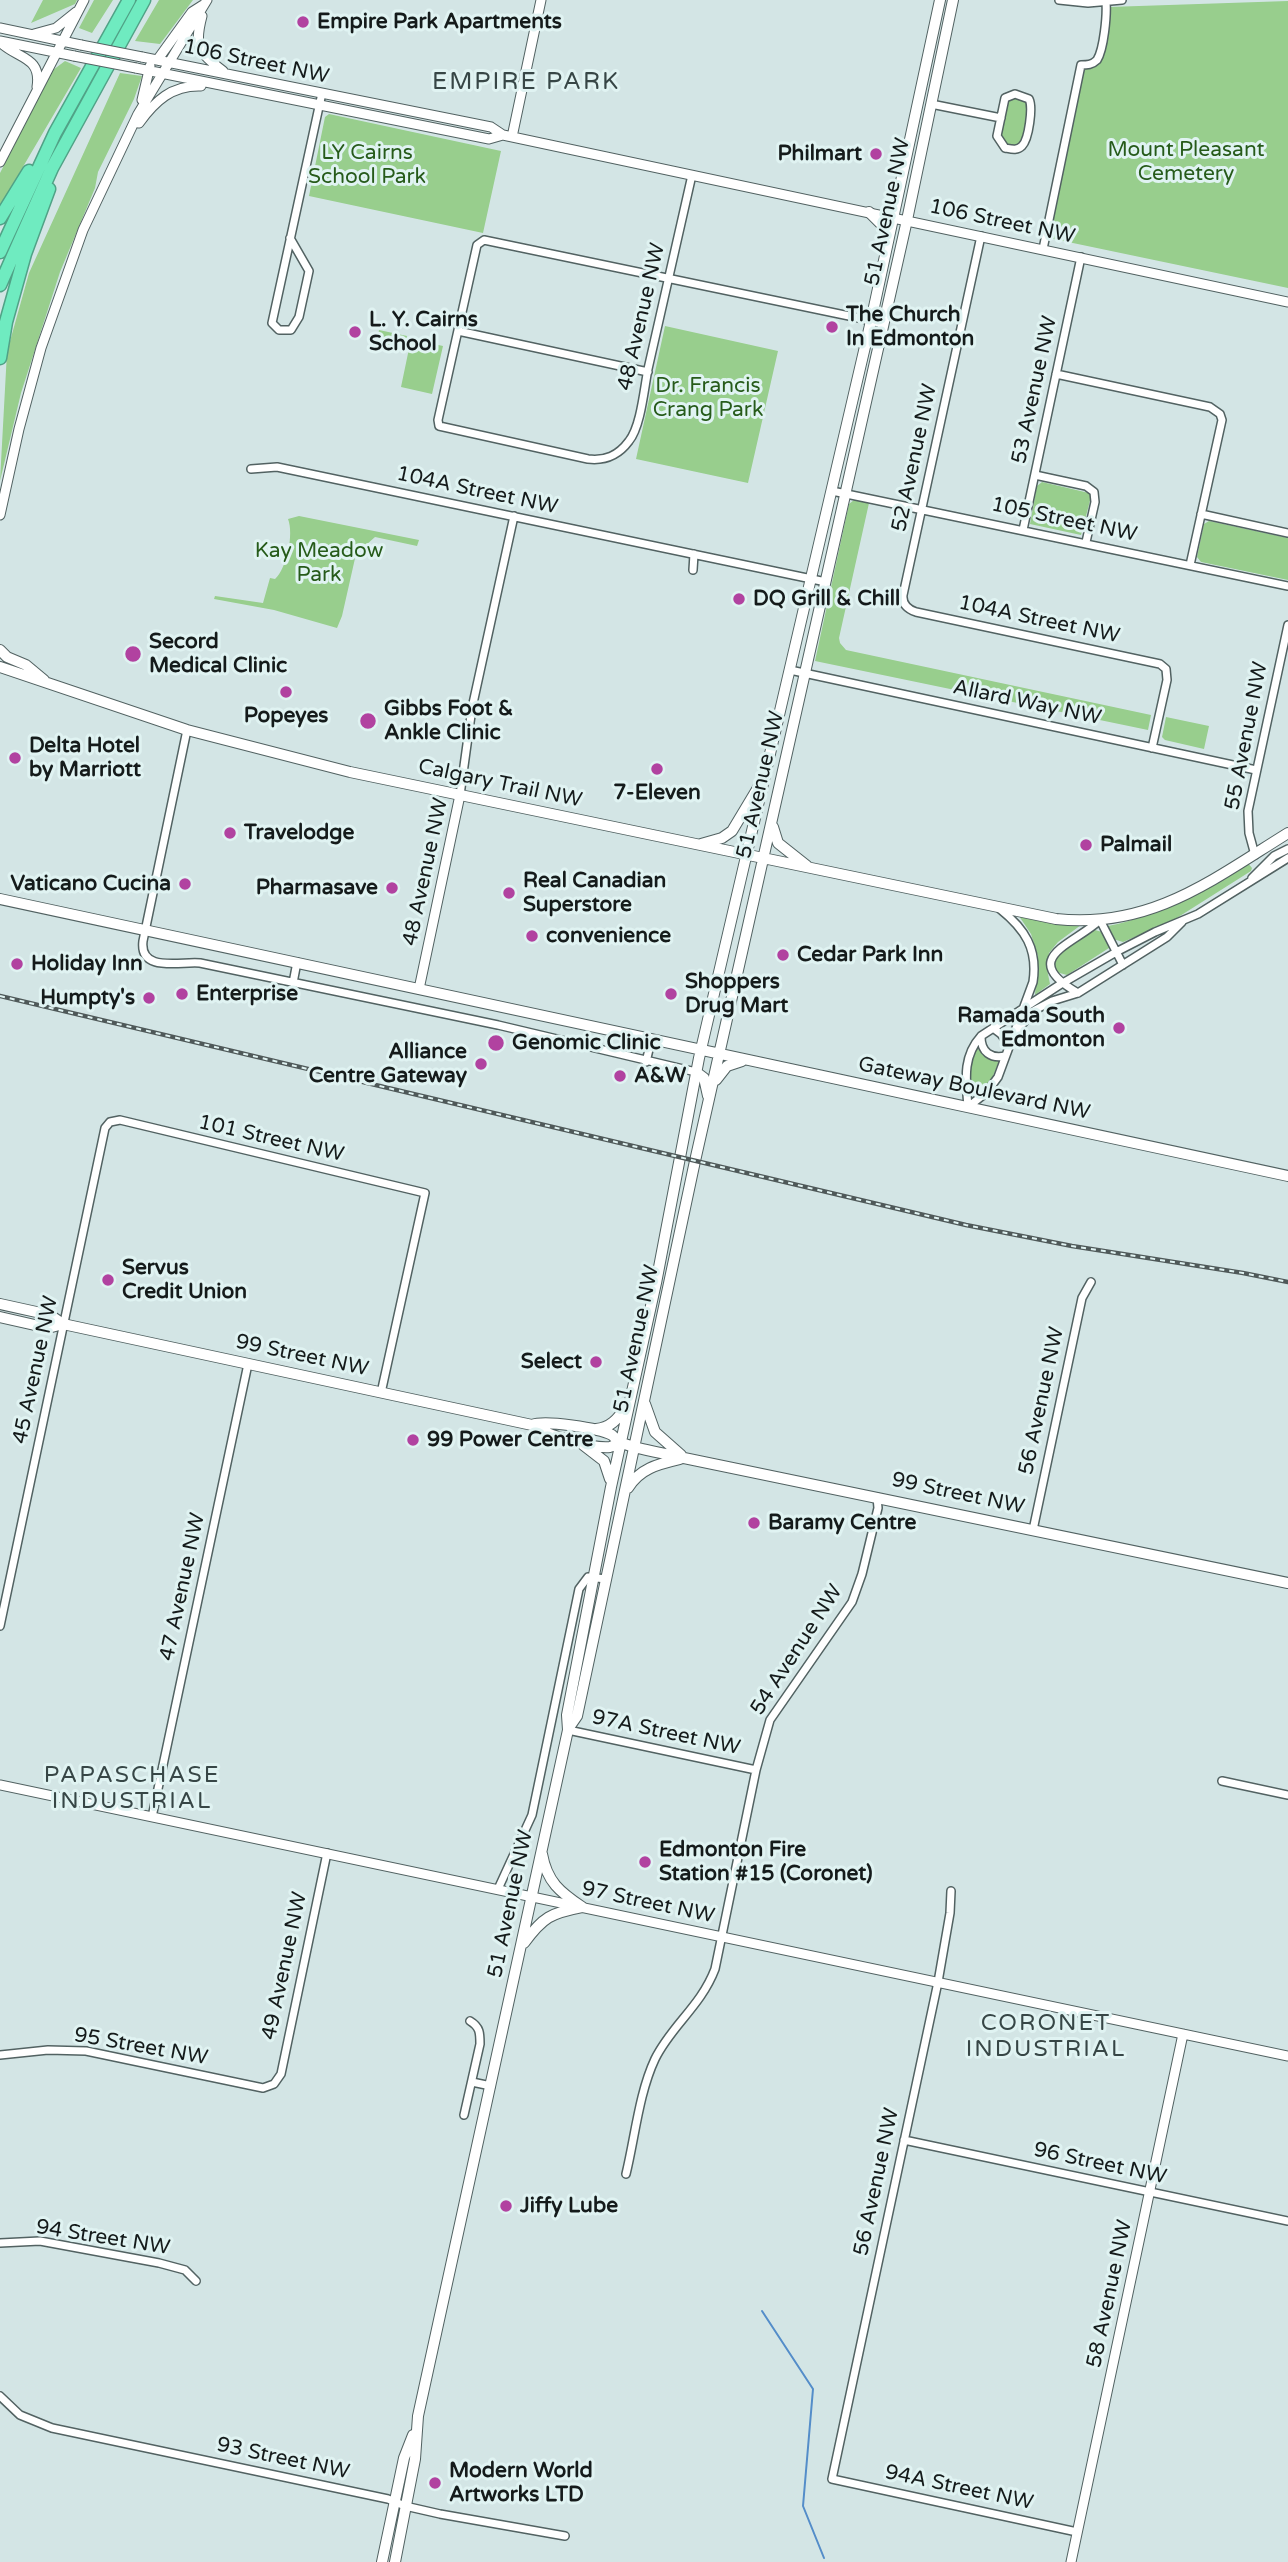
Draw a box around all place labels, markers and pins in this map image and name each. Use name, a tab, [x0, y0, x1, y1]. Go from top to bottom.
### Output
place label: Empire Park Apartments	[317, 9, 562, 35]
marker: Empire Park Apartments	[295, 14, 311, 30]
place label: Philmart	[778, 141, 862, 167]
marker: Philmart	[868, 146, 884, 162]
place label: The Church In Edmonton	[846, 302, 974, 352]
place label: L. Y. Cairns School	[369, 307, 478, 357]
marker: The Church In Edmonton	[824, 319, 840, 335]
marker: L. Y. Cairns School	[347, 324, 363, 340]
place label: DQ Grill & Chill	[753, 586, 900, 612]
marker: DQ Grill & Chill	[731, 591, 747, 607]
place label: Secord Medical Clinic	[149, 629, 287, 679]
marker: Secord Medical Clinic	[123, 644, 143, 664]
marker: Popeyes	[278, 684, 294, 700]
place label: Gibbs Foot & Ankle Clinic	[384, 696, 513, 746]
place label: Popeyes	[244, 703, 328, 729]
marker: Gibbs Foot & Ankle Clinic	[358, 711, 378, 731]
place label: Delta Hotel by Marriott	[29, 733, 141, 783]
marker: Delta Hotel by Marriott	[7, 750, 23, 766]
marker: 7-Eleven	[649, 761, 665, 777]
place label: 7-Eleven	[613, 780, 701, 806]
place label: Travelodge	[244, 820, 354, 846]
marker: Travelodge	[222, 825, 238, 841]
place label: Palmail	[1100, 832, 1172, 858]
marker: Palmail	[1078, 837, 1094, 853]
place label: Real Canadian Superstore	[523, 868, 666, 918]
place label: Vaticano Cucina	[11, 871, 171, 897]
place label: Pharmasave	[256, 875, 378, 901]
marker: Vaticano Cucina	[177, 876, 193, 892]
marker: Pharmasave	[384, 880, 400, 896]
marker: Real Canadian Superstore	[501, 885, 517, 901]
place label: convenience	[546, 923, 671, 949]
marker: convenience	[524, 928, 540, 944]
place label: Cedar Park Inn	[797, 942, 943, 968]
marker: Cedar Park Inn	[775, 947, 791, 963]
place label: Holiday Inn	[31, 951, 143, 977]
marker: Holiday Inn	[9, 956, 25, 972]
place label: Shoppers Drug Mart	[685, 969, 788, 1019]
place label: Enterprise	[196, 981, 298, 1007]
place label: Humpty's	[40, 985, 135, 1011]
marker: Enterprise	[174, 986, 190, 1002]
marker: Shoppers Drug Mart	[663, 986, 679, 1002]
marker: Humpty's	[141, 990, 157, 1006]
place label: Ramada South Edmonton	[957, 1003, 1105, 1053]
marker: Ramada South Edmonton	[1111, 1020, 1127, 1036]
place label: Genomic Clinic	[512, 1030, 661, 1056]
marker: Genomic Clinic	[486, 1033, 506, 1053]
place label: Alliance Centre Gateway	[309, 1039, 467, 1089]
marker: Alliance Centre Gateway	[473, 1056, 489, 1072]
place label: A&W	[634, 1063, 686, 1089]
marker: A&W	[612, 1068, 628, 1084]
place label: Servus Credit Union	[122, 1255, 247, 1305]
marker: Servus Credit Union	[100, 1272, 116, 1288]
place label: Select	[521, 1349, 582, 1375]
marker: Select	[588, 1354, 604, 1370]
place label: 99 Power Centre	[427, 1427, 593, 1453]
marker: 99 Power Centre	[405, 1432, 421, 1448]
place label: Baramy Centre	[768, 1510, 916, 1536]
marker: Baramy Centre	[746, 1515, 762, 1531]
place label: Edmonton Fire Station #15 (Coronet)	[659, 1837, 873, 1887]
marker: Edmonton Fire Station #15 (Coronet)	[637, 1854, 653, 1870]
place label: Jiffy Lube	[520, 2193, 618, 2219]
marker: Jiffy Lube	[498, 2198, 514, 2214]
place label: Modern World Artworks LTD	[449, 2458, 593, 2508]
marker: Modern World Artworks LTD	[427, 2475, 443, 2491]

